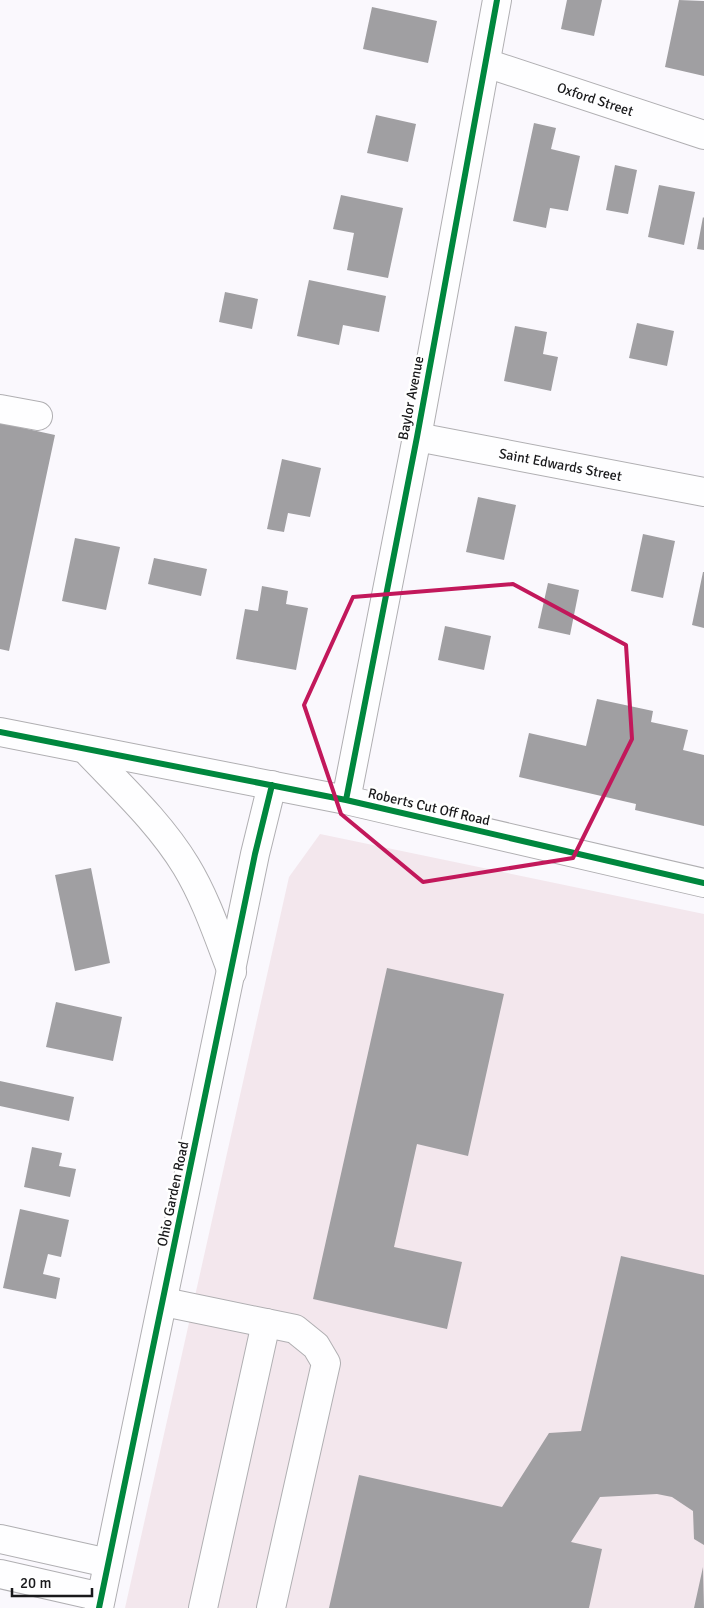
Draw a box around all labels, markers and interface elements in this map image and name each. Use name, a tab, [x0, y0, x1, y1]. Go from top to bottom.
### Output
street label: Oxford Street	[555, 79, 636, 120]
street label: Baylor Avenue	[395, 355, 427, 441]
street label: Saint Edwards Street	[497, 444, 623, 485]
street label: Roberts Cut Off Road	[366, 785, 492, 829]
street label: Ohio Garden Road	[154, 1140, 192, 1248]
scale bar	[12, 1566, 92, 1598]
text: 20 m	[20, 1574, 51, 1592]

